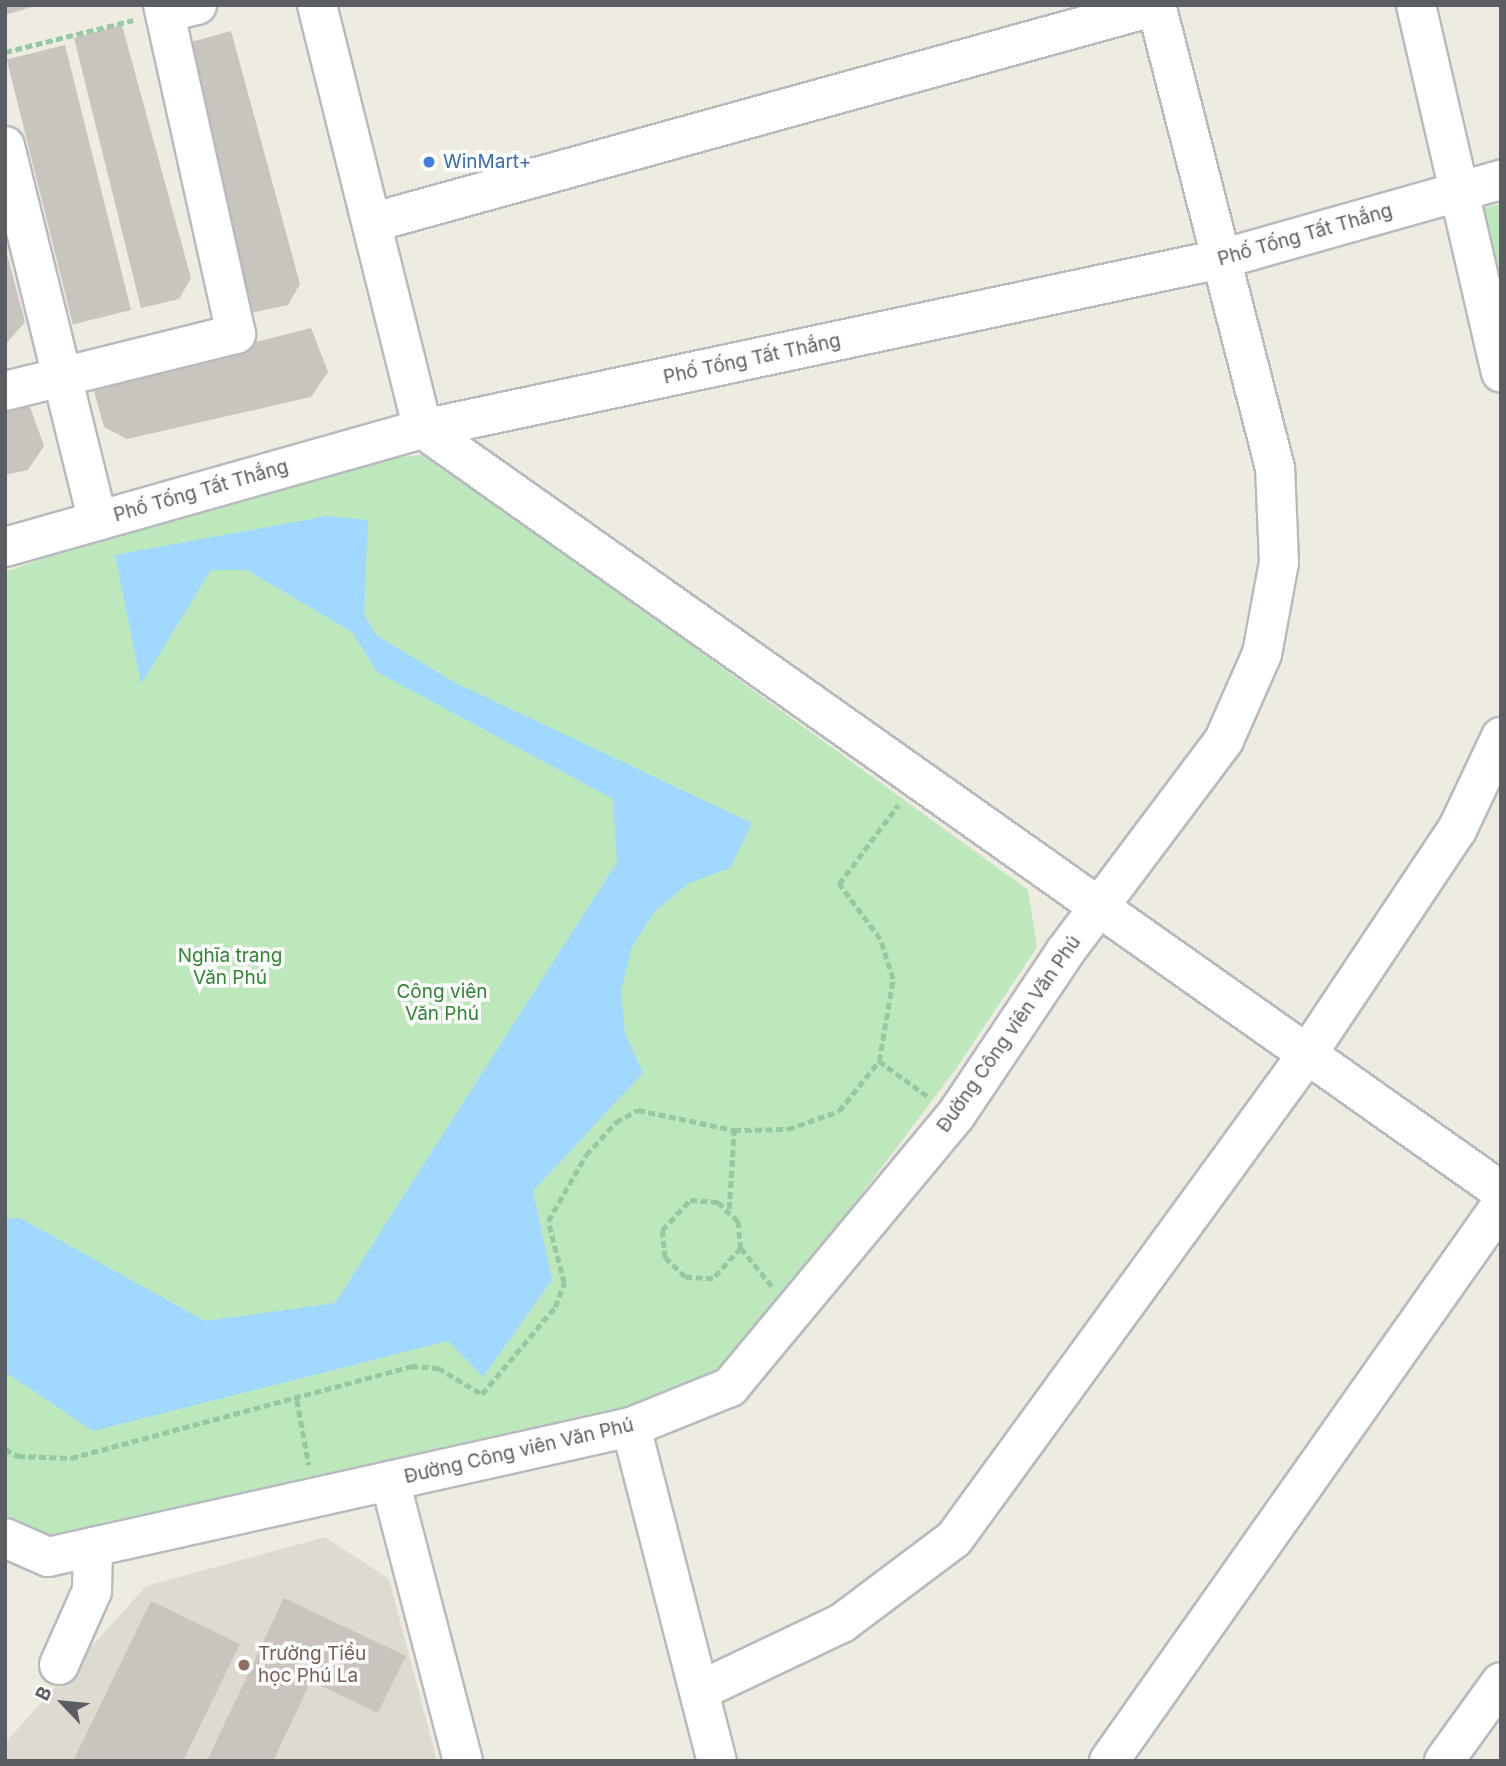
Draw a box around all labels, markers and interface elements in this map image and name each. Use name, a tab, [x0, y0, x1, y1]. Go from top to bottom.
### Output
place label: WinMart+	[443, 151, 531, 173]
marker: WinMart+	[421, 154, 437, 170]
street label: Phố Tống Tất Thắng	[1215, 199, 1395, 271]
street label: Phố Tống Tất Thắng	[661, 329, 843, 389]
street label: Phố Tống Tất Thắng	[111, 455, 291, 527]
street label: Đường Công viên Văn Phú	[932, 931, 1086, 1137]
park label: Nghĩa trang Văn Phú	[178, 945, 282, 989]
park label: Công viên Văn Phú	[396, 981, 488, 1025]
street label: Đường Công viên Văn Phú	[402, 1413, 636, 1489]
place label: Trường Tiểu học Phú La	[258, 1643, 366, 1687]
marker: Trường Tiểu học Phú La	[236, 1657, 252, 1673]
north arrow	[28, 1668, 98, 1738]
text: B	[31, 1683, 57, 1704]

